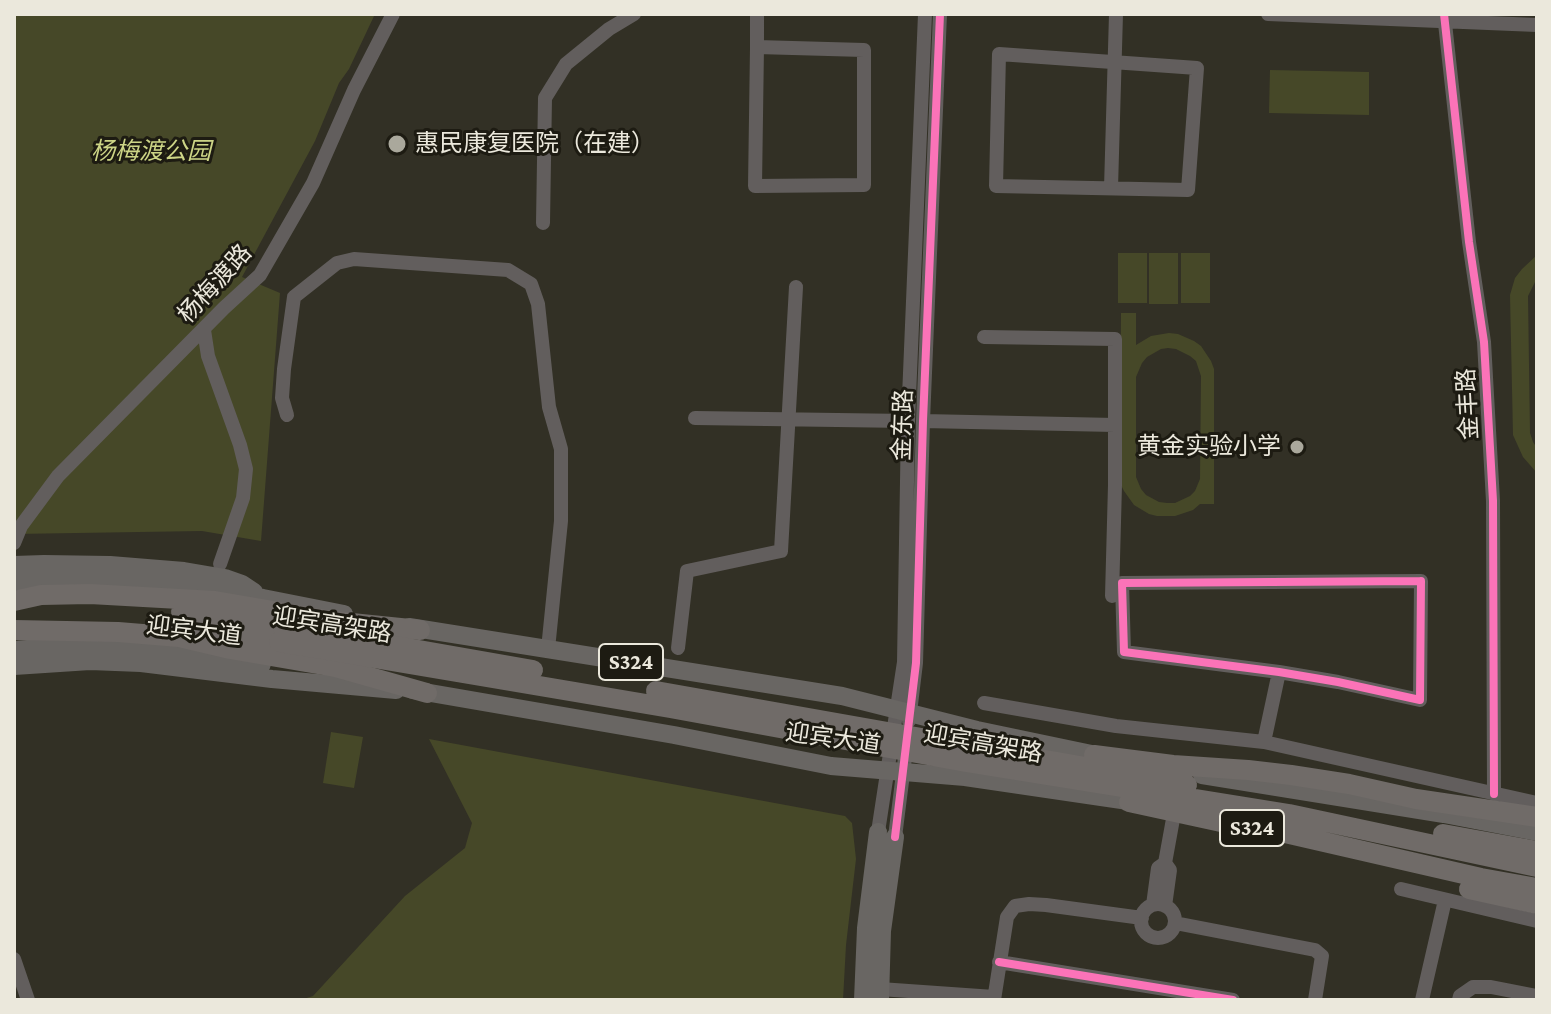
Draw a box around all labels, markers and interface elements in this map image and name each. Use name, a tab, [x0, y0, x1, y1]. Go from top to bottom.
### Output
place label: 惠民康复医院（在建）	[415, 130, 655, 158]
marker: 惠民康复医院（在建）	[386, 133, 408, 155]
park label: 杨梅渡公园	[91, 138, 211, 166]
street label: 杨梅渡路	[172, 239, 258, 329]
street label: 金丰路	[1452, 367, 1484, 441]
street label: 金东路	[887, 389, 919, 461]
place label: 黄金实验小学	[1137, 433, 1281, 461]
marker: 黄金实验小学	[1288, 438, 1306, 456]
street label: 迎宾高架路	[270, 601, 394, 649]
street label: 迎宾大道	[145, 611, 243, 651]
road number: S324	[599, 644, 663, 680]
street label: 迎宾大道	[783, 718, 883, 760]
street label: 迎宾高架路	[921, 719, 1045, 769]
road number: S324	[1220, 810, 1284, 846]

